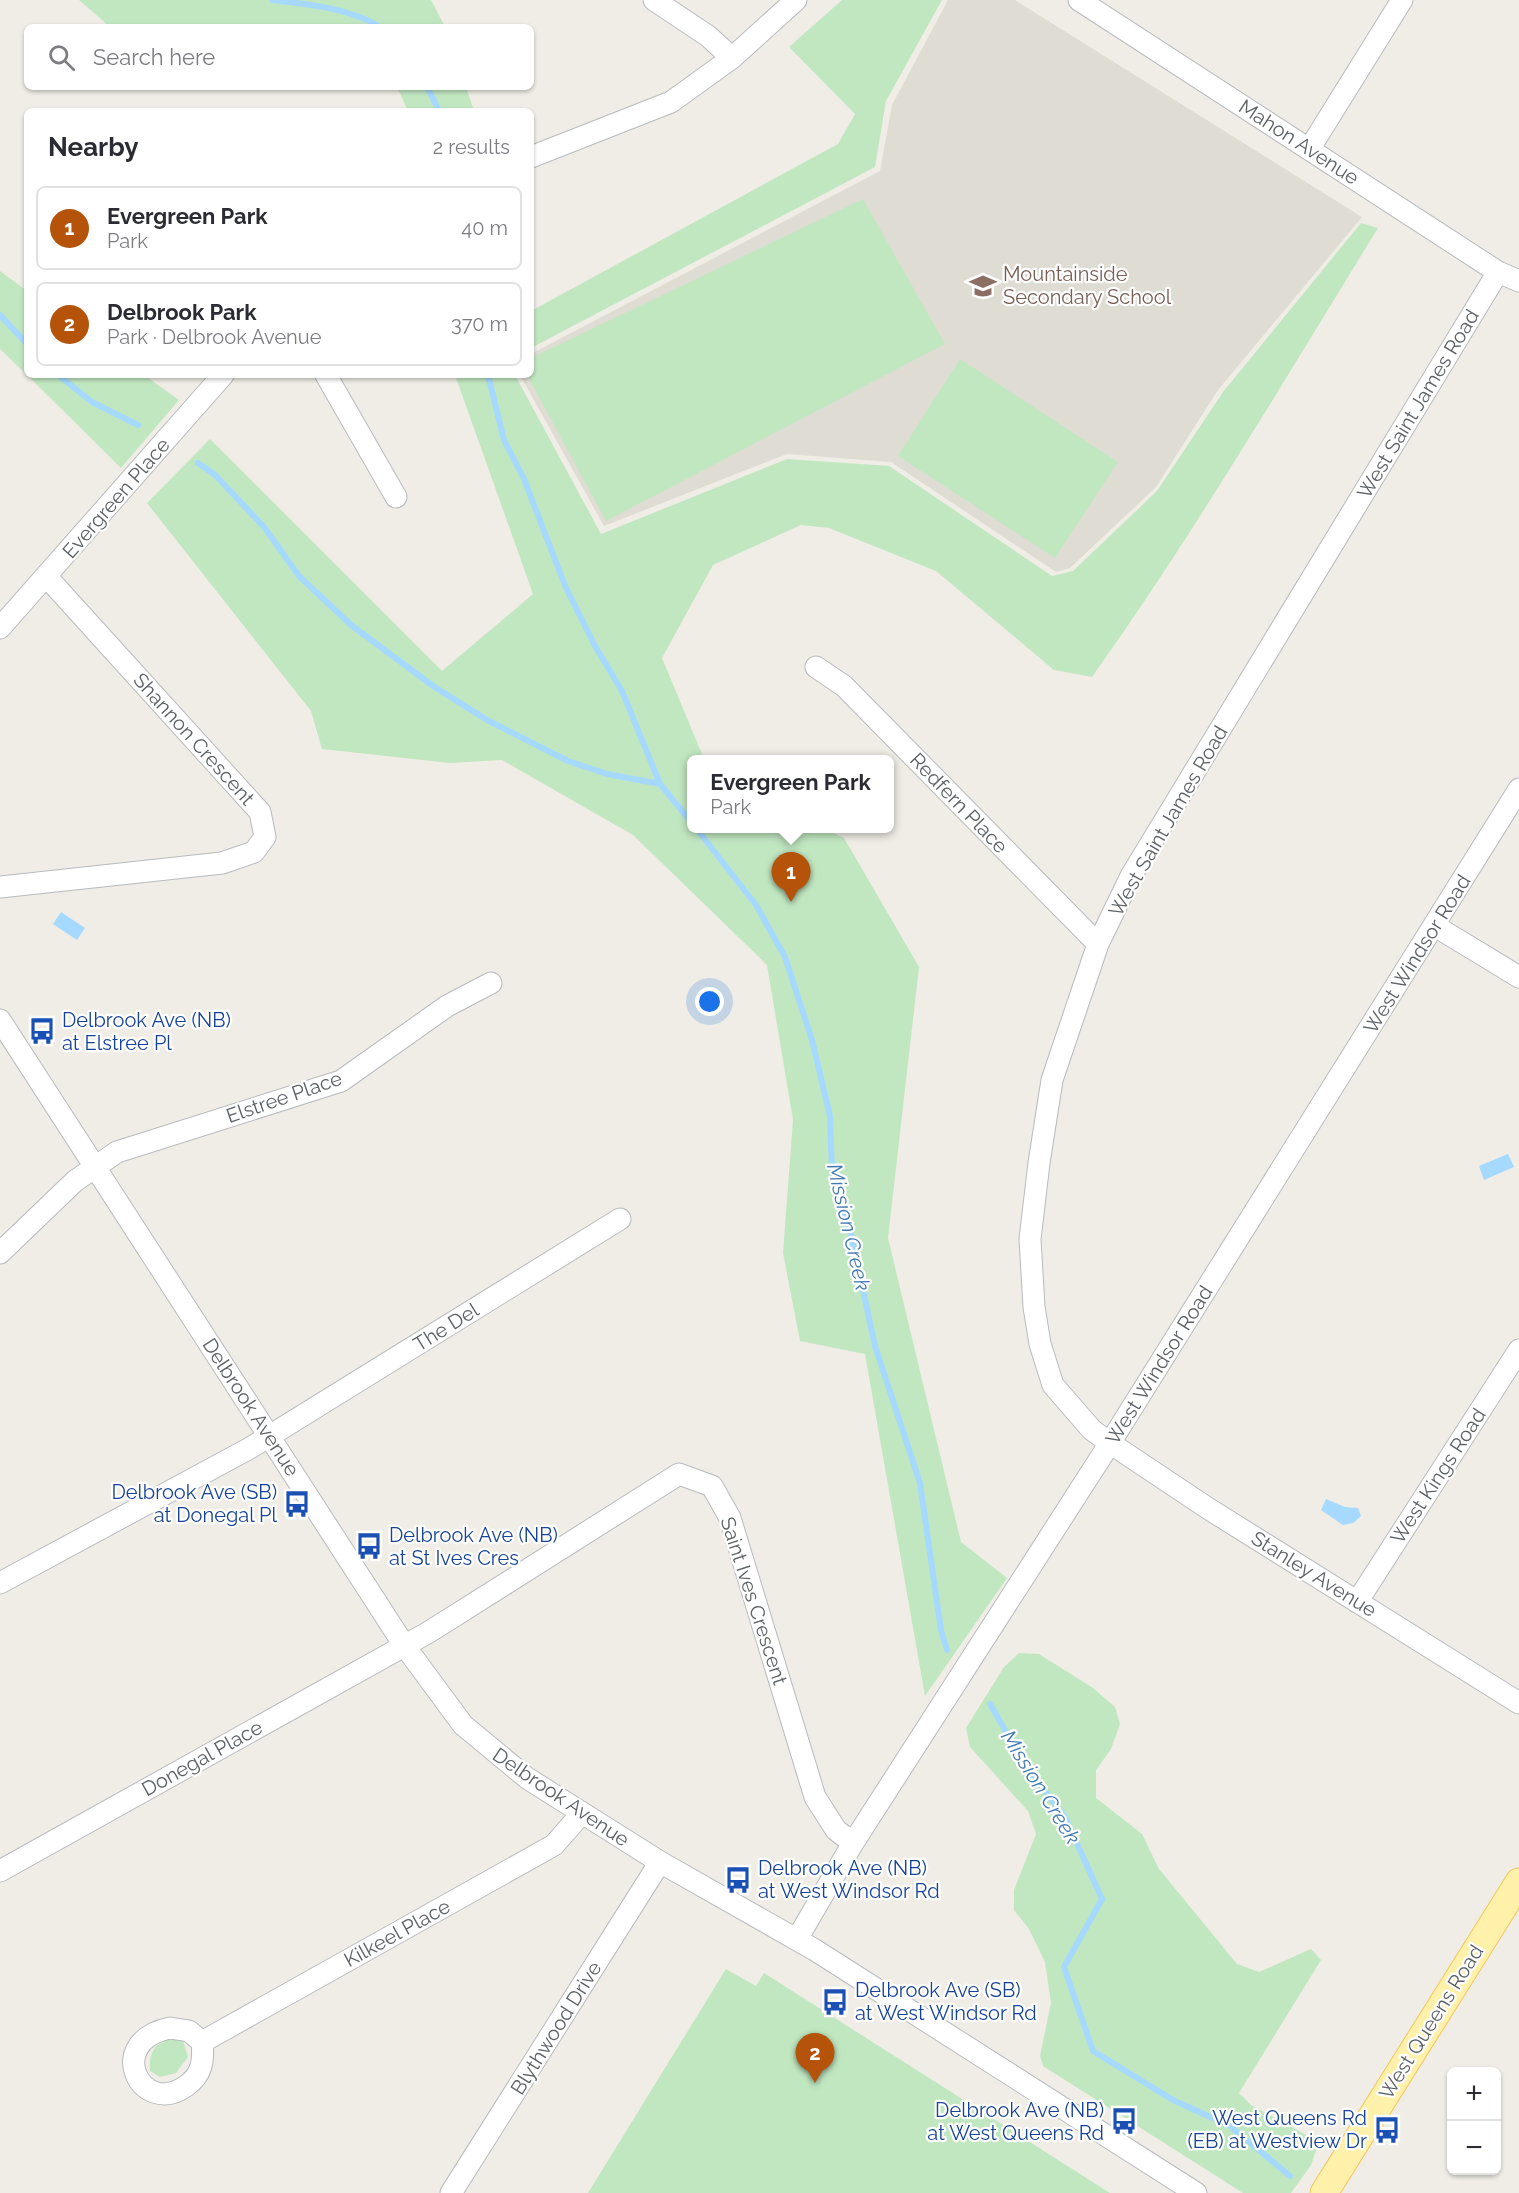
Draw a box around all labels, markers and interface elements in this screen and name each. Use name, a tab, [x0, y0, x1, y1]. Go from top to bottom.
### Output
search box	[24, 24, 534, 90]
icon: search	[45, 41, 78, 74]
text: Search here	[93, 44, 215, 70]
street label: Mahon Avenue	[1234, 94, 1364, 190]
text: Nearby	[48, 132, 138, 162]
text: 2 results	[433, 135, 510, 159]
text: Evergreen Park	[107, 203, 268, 229]
text: 1	[65, 216, 74, 240]
text: 40 m	[461, 216, 508, 240]
text: Park	[107, 229, 148, 253]
place label: Mountainside Secondary School	[1003, 262, 1172, 309]
school or university icon: Mountainside Secondary School	[968, 271, 998, 301]
text: Delbrook Park	[107, 299, 256, 325]
street label: West Saint James Road	[1352, 305, 1484, 503]
text: 2	[64, 312, 75, 336]
text: 370 m	[451, 312, 508, 336]
text: Park · Delbrook Avenue	[107, 325, 321, 349]
street label: Evergreen Place	[57, 433, 175, 563]
street label: Shannon Crescent	[128, 668, 260, 810]
street label: West Saint James Road	[1104, 721, 1232, 921]
street label: Redfern Place	[905, 748, 1013, 858]
popup	[687, 755, 894, 833]
text: Evergreen Park	[710, 769, 871, 795]
text: Park	[710, 795, 751, 819]
pin: 1	[772, 852, 810, 902]
street label: West Windsor Road	[1358, 870, 1476, 1038]
your location	[695, 987, 724, 1016]
place label: Delbrook Ave (NB) at Elstree Pl	[62, 1008, 231, 1055]
bus stop icon: Delbrook Ave (NB) at Elstree Pl	[27, 1016, 57, 1046]
street label: Elstree Place	[223, 1066, 345, 1128]
water label: Mission Creek	[822, 1161, 876, 1293]
street label: West Windsor Road	[1100, 1281, 1218, 1449]
street label: The Del	[409, 1297, 483, 1356]
street label: Delbrook Avenue	[197, 1334, 305, 1481]
street label: West Kings Road	[1385, 1404, 1491, 1548]
place label: Delbrook Ave (SB) at Donegal Pl	[111, 1480, 278, 1527]
bus stop icon: Delbrook Ave (SB) at Donegal Pl	[282, 1489, 312, 1519]
street label: Saint Ives Crescent	[716, 1514, 793, 1688]
place label: Delbrook Ave (NB) at St Ives Cres	[389, 1523, 558, 1570]
street label: Stanley Avenue	[1247, 1526, 1381, 1622]
bus stop icon: Delbrook Ave (NB) at St Ives Cres	[354, 1531, 384, 1561]
street label: Donegal Place	[137, 1715, 267, 1801]
water label: Mission Creek	[996, 1725, 1086, 1849]
street label: Delbrook Avenue	[488, 1742, 634, 1852]
place label: Delbrook Ave (NB) at West Windsor Rd	[758, 1856, 940, 1903]
bus stop icon: Delbrook Ave (NB) at West Windsor Rd	[723, 1865, 753, 1895]
street label: Kilkeel Place	[340, 1894, 454, 1972]
street label: West Queens Road	[1374, 1940, 1488, 2104]
street label: Blythwood Drive	[505, 1957, 607, 2099]
place label: Delbrook Ave (SB) at West Windsor Rd	[855, 1978, 1037, 2025]
bus stop icon: Delbrook Ave (SB) at West Windsor Rd	[820, 1987, 850, 2017]
pin: 2	[796, 2034, 834, 2083]
map controls	[1447, 2067, 1501, 2175]
button: +	[1447, 2067, 1501, 2121]
place label: Delbrook Ave (NB) at West Queens Rd	[927, 2098, 1104, 2145]
bus stop icon: Delbrook Ave (NB) at West Queens Rd	[1109, 2106, 1139, 2136]
place label: West Queens Rd (EB) at Westview Dr	[1187, 2106, 1367, 2153]
bus stop icon: West Queens Rd (EB) at Westview Dr	[1372, 2115, 1402, 2145]
button: −	[1447, 2121, 1501, 2175]

